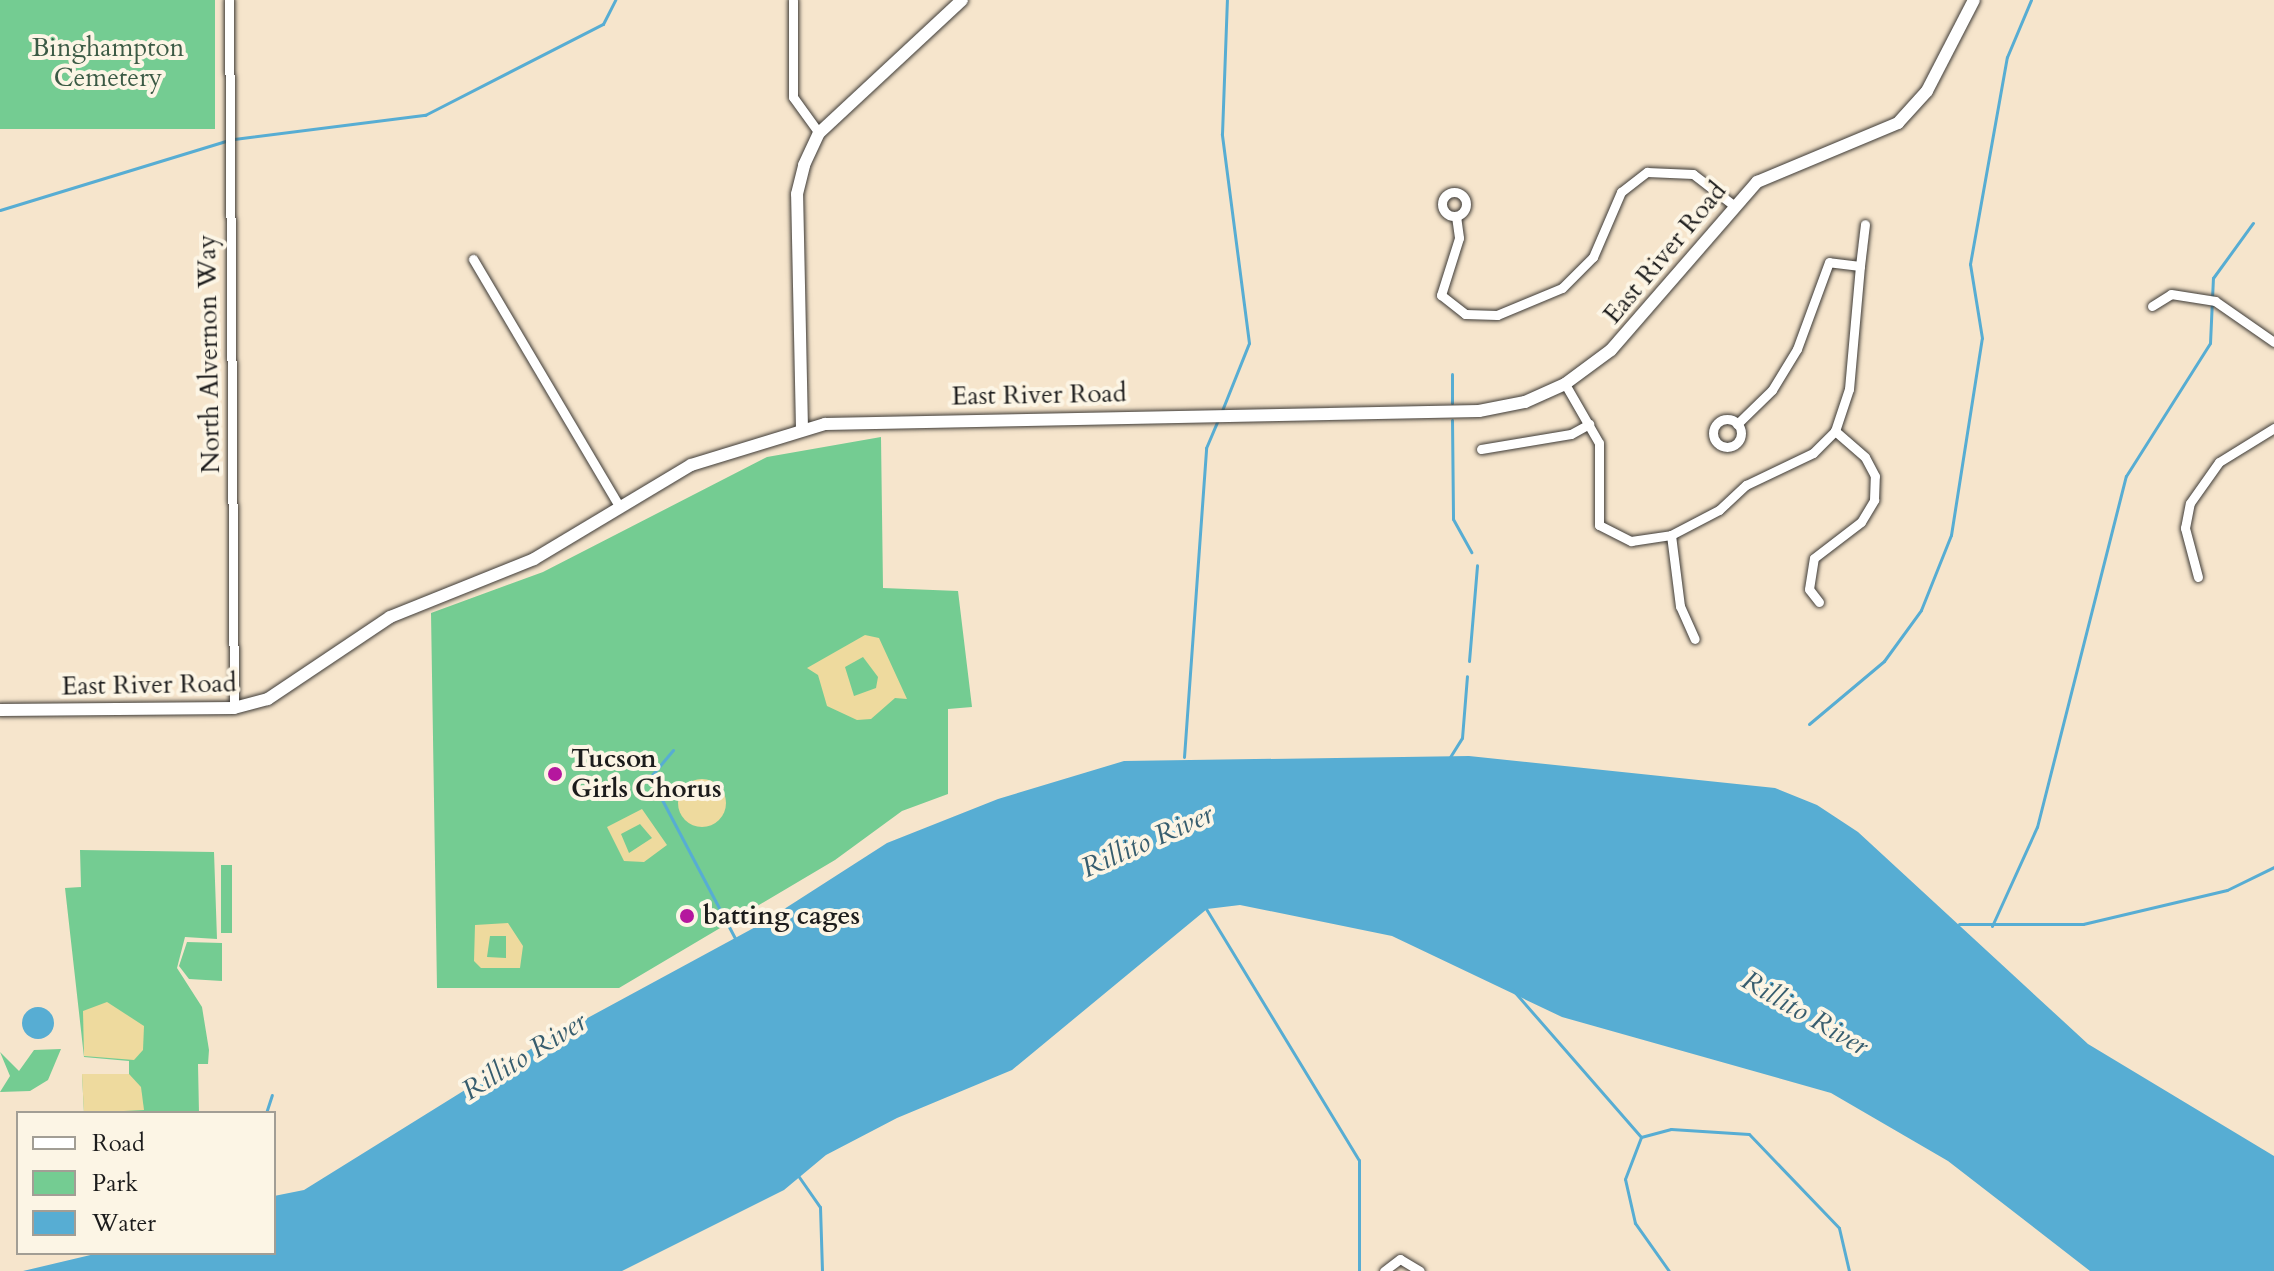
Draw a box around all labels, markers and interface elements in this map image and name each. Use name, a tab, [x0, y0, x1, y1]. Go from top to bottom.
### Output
park label: Binghampton Cemetery	[32, 32, 184, 94]
street label: East River Road	[1597, 176, 1733, 330]
street label: North Alvernon Way	[191, 234, 227, 474]
street label: East River Road	[951, 378, 1127, 412]
street label: East River Road	[61, 668, 237, 702]
place label: Tucson Girls Chorus	[571, 743, 722, 804]
marker: Tucson Girls Chorus	[546, 765, 564, 783]
water label: Rillito River	[1076, 797, 1218, 885]
place label: batting cages	[703, 900, 860, 932]
marker: batting cages	[678, 907, 696, 925]
water label: Rillito River	[1736, 963, 1874, 1063]
water label: Rillito River	[456, 1005, 592, 1107]
legend	[16, 1111, 276, 1255]
text: Road	[92, 1127, 145, 1160]
text: Park	[92, 1167, 138, 1200]
text: Water	[92, 1207, 156, 1240]

